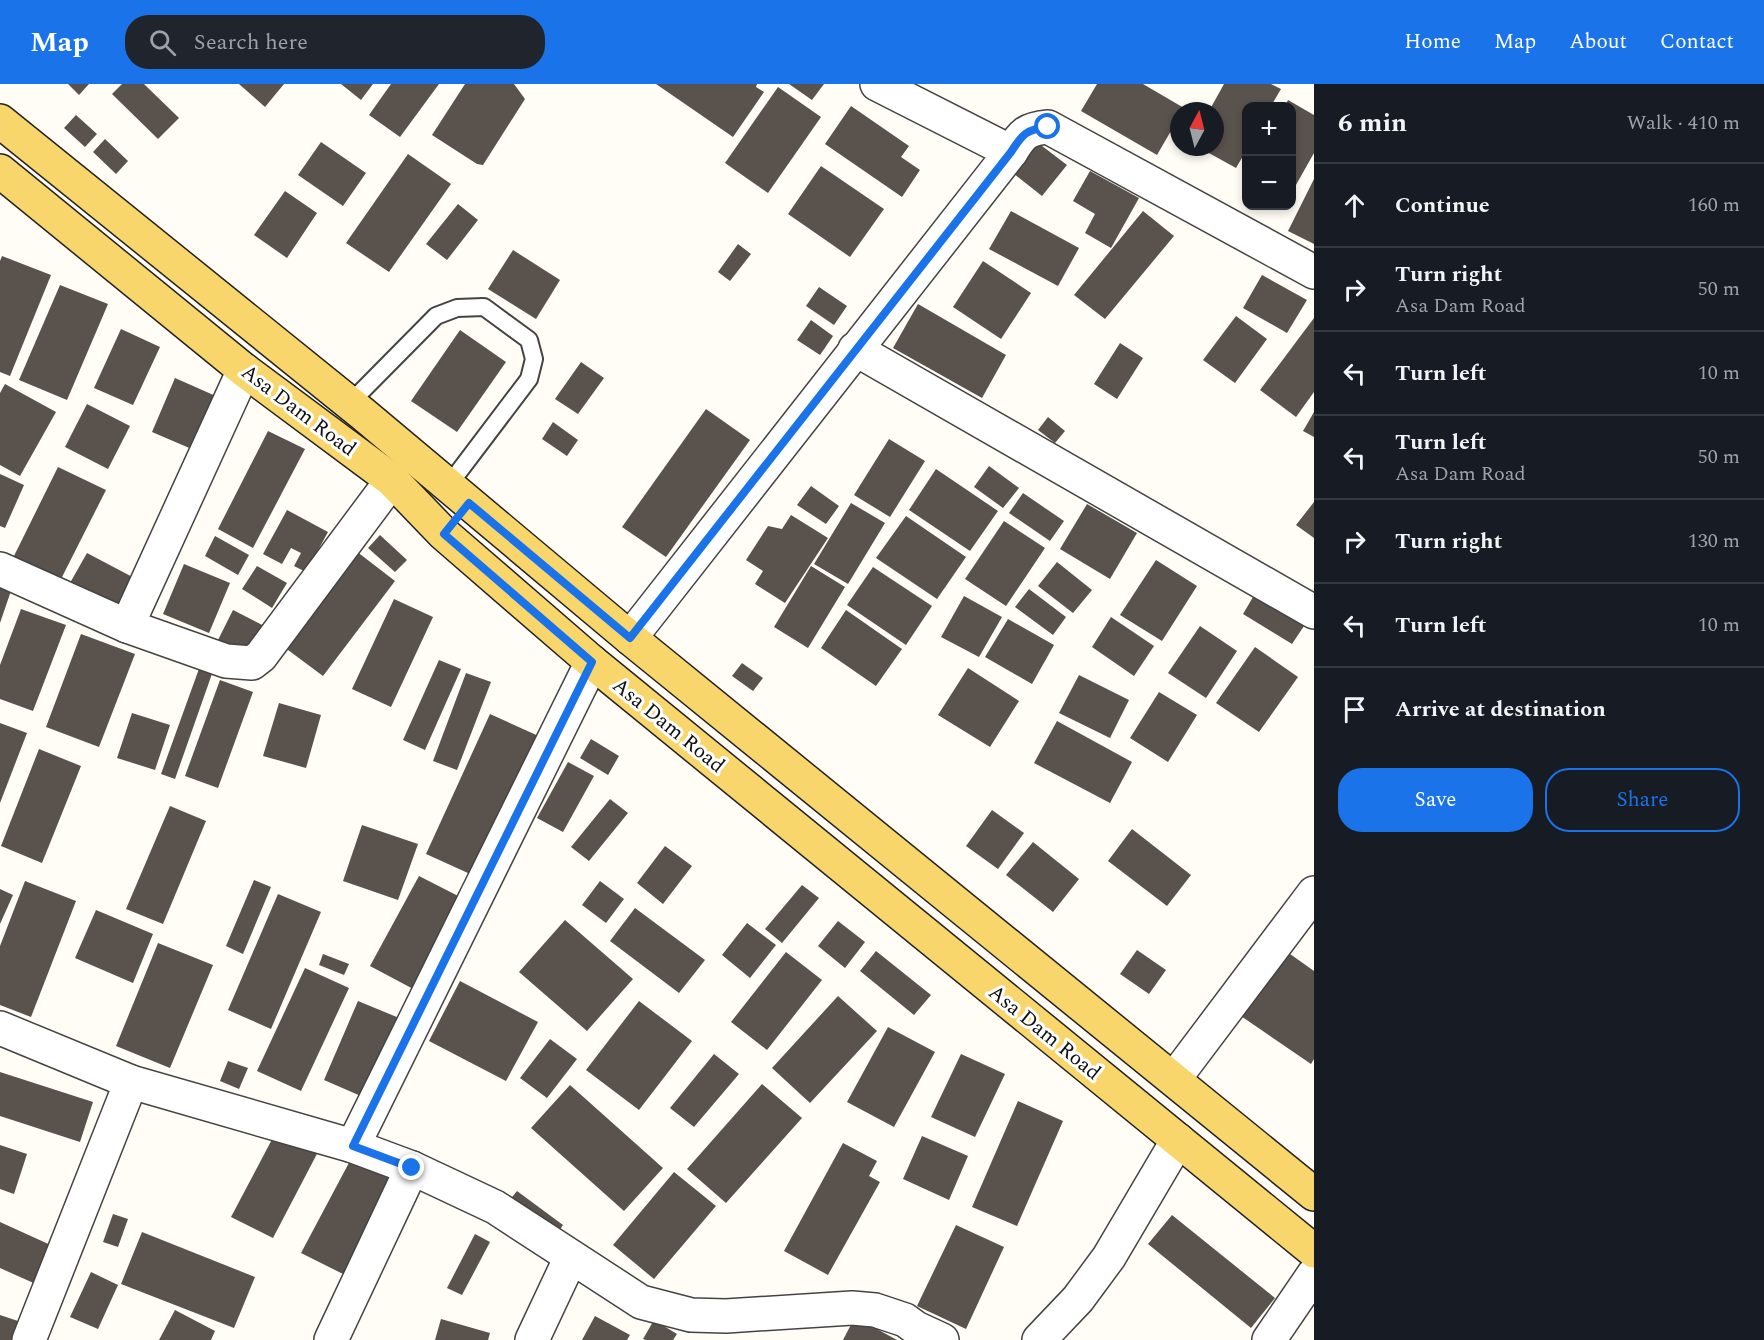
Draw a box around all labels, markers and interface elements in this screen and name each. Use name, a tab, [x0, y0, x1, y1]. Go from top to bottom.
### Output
search box	[125, 15, 545, 69]
text: Map	[30, 21, 89, 64]
icon: search	[146, 26, 179, 59]
text: Search here	[194, 26, 308, 59]
text: Home	[1404, 26, 1461, 58]
text: Map	[1494, 26, 1536, 58]
text: About	[1569, 26, 1627, 58]
text: Contact	[1660, 26, 1734, 58]
north arrow	[1170, 102, 1224, 156]
map controls	[1242, 102, 1296, 210]
button: +	[1242, 102, 1296, 156]
text: 6 min	[1338, 103, 1407, 143]
text: Walk · 410 m	[1627, 108, 1740, 138]
route start	[1034, 113, 1060, 139]
button: −	[1242, 156, 1296, 210]
icon: ahead	[1338, 189, 1371, 222]
text: Continue	[1395, 189, 1490, 222]
text: 160 m	[1688, 190, 1740, 220]
text: Turn right	[1395, 258, 1502, 291]
icon: right	[1338, 273, 1371, 306]
text: 50 m	[1698, 274, 1740, 304]
text: Asa Dam Road	[1395, 291, 1526, 321]
street label: Asa Dam Road	[234, 357, 363, 465]
icon: left	[1338, 357, 1371, 390]
text: Turn left	[1395, 357, 1487, 390]
text: 10 m	[1698, 358, 1740, 388]
text: Turn left	[1395, 426, 1487, 459]
icon: left	[1338, 441, 1371, 474]
text: 50 m	[1698, 442, 1740, 472]
text: Asa Dam Road	[1395, 459, 1526, 489]
icon: right	[1338, 525, 1371, 558]
text: Turn right	[1395, 525, 1502, 558]
text: 130 m	[1688, 526, 1740, 556]
icon: left	[1338, 609, 1371, 642]
text: Turn left	[1395, 609, 1487, 642]
text: 10 m	[1698, 610, 1740, 640]
street label: Asa Dam Road	[605, 670, 732, 781]
icon: arrive	[1338, 693, 1371, 726]
text: Arrive at destination	[1395, 693, 1606, 726]
button: Save	[1338, 768, 1533, 832]
button: Share	[1545, 768, 1740, 832]
street label: Asa Dam Road	[981, 977, 1108, 1088]
route end	[398, 1154, 424, 1180]

